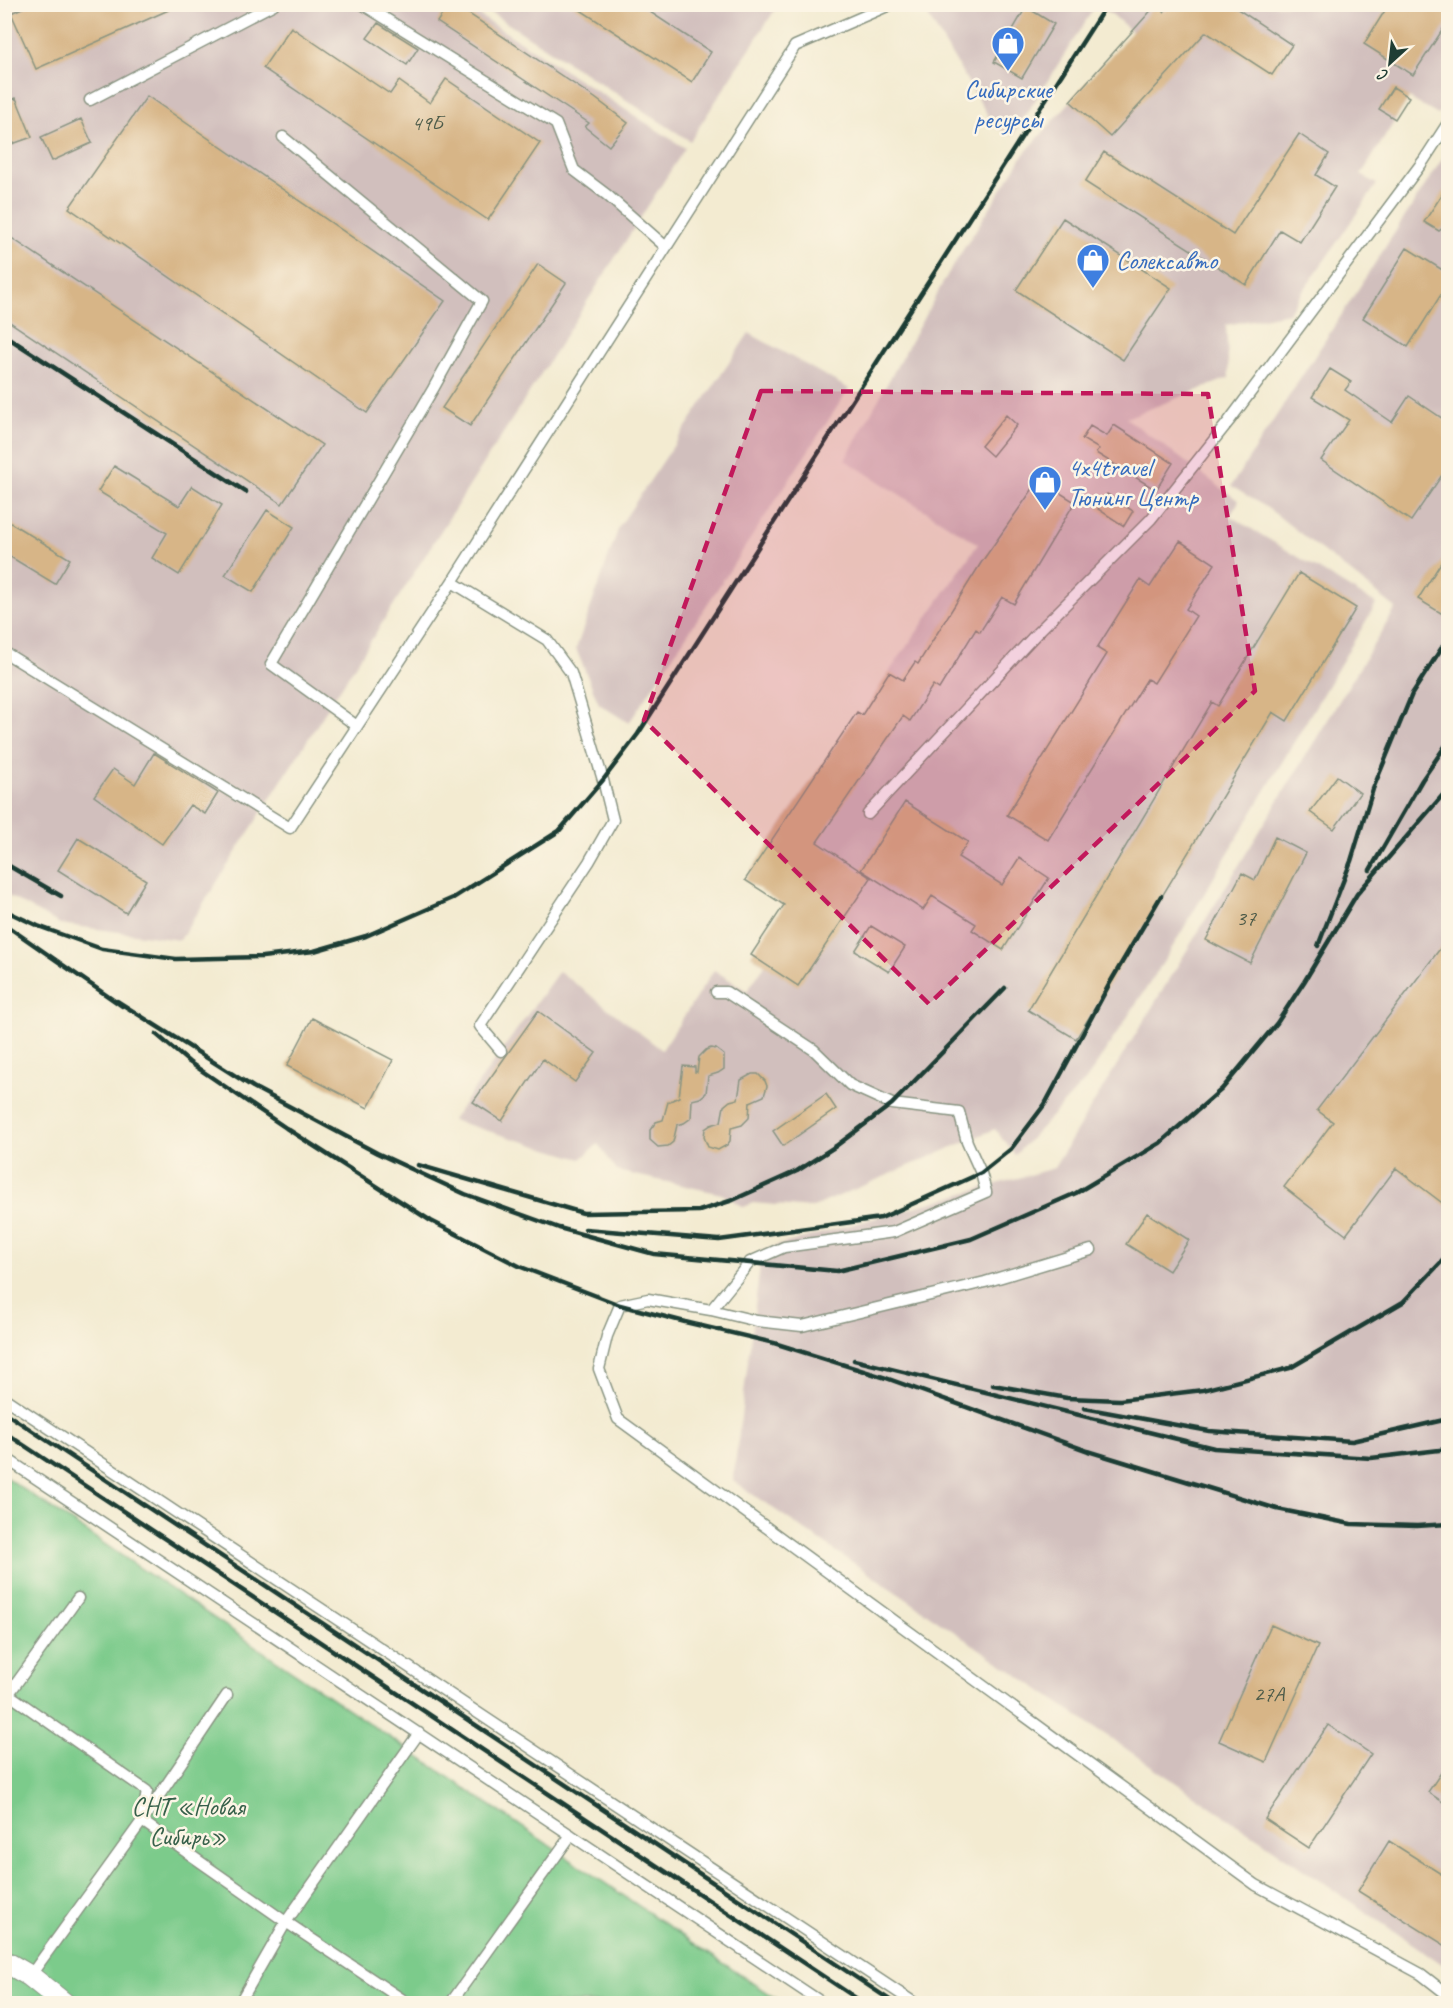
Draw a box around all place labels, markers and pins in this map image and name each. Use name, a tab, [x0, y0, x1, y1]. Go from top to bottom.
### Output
shop icon: Сибирские ресурсы	[990, 25, 1026, 72]
place label: Сибирские ресурсы	[964, 73, 1054, 136]
shop icon: Солексавто	[1075, 242, 1111, 289]
place label: Солексавто	[1116, 244, 1219, 277]
place label: 4x4travel Тюнинг Центр	[1068, 451, 1200, 514]
shop icon: 4x4travel Тюнинг Центр	[1027, 464, 1063, 511]

